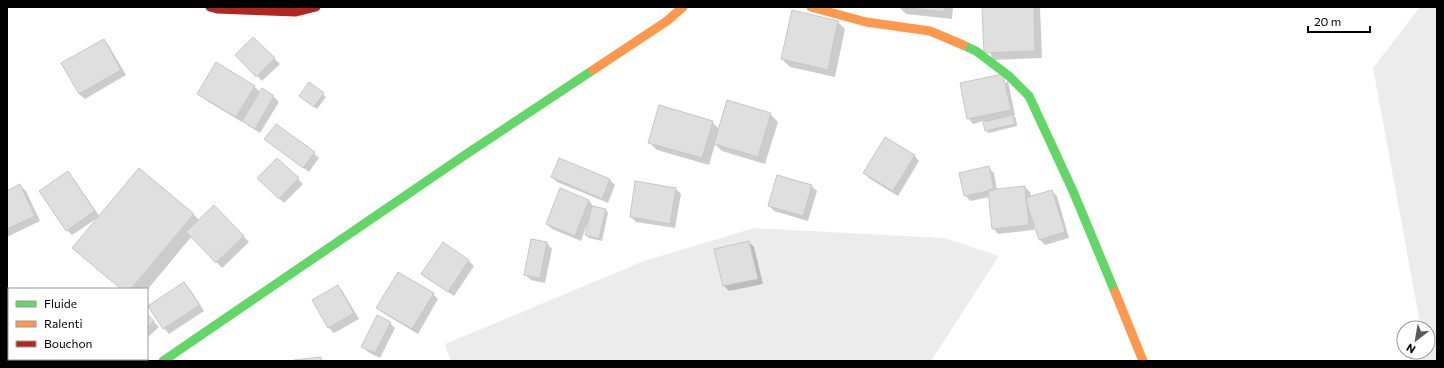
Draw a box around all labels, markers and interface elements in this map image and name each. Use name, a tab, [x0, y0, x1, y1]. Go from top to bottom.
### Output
scale bar	[1308, 8, 1370, 34]
text: 20 m	[1314, 14, 1341, 28]
legend	[8, 288, 148, 360]
text: Fluide	[44, 296, 77, 310]
text: Ralenti	[44, 316, 83, 330]
north arrow	[1396, 320, 1436, 360]
text: Bouchon	[44, 336, 92, 350]
text: N	[1404, 341, 1417, 357]

